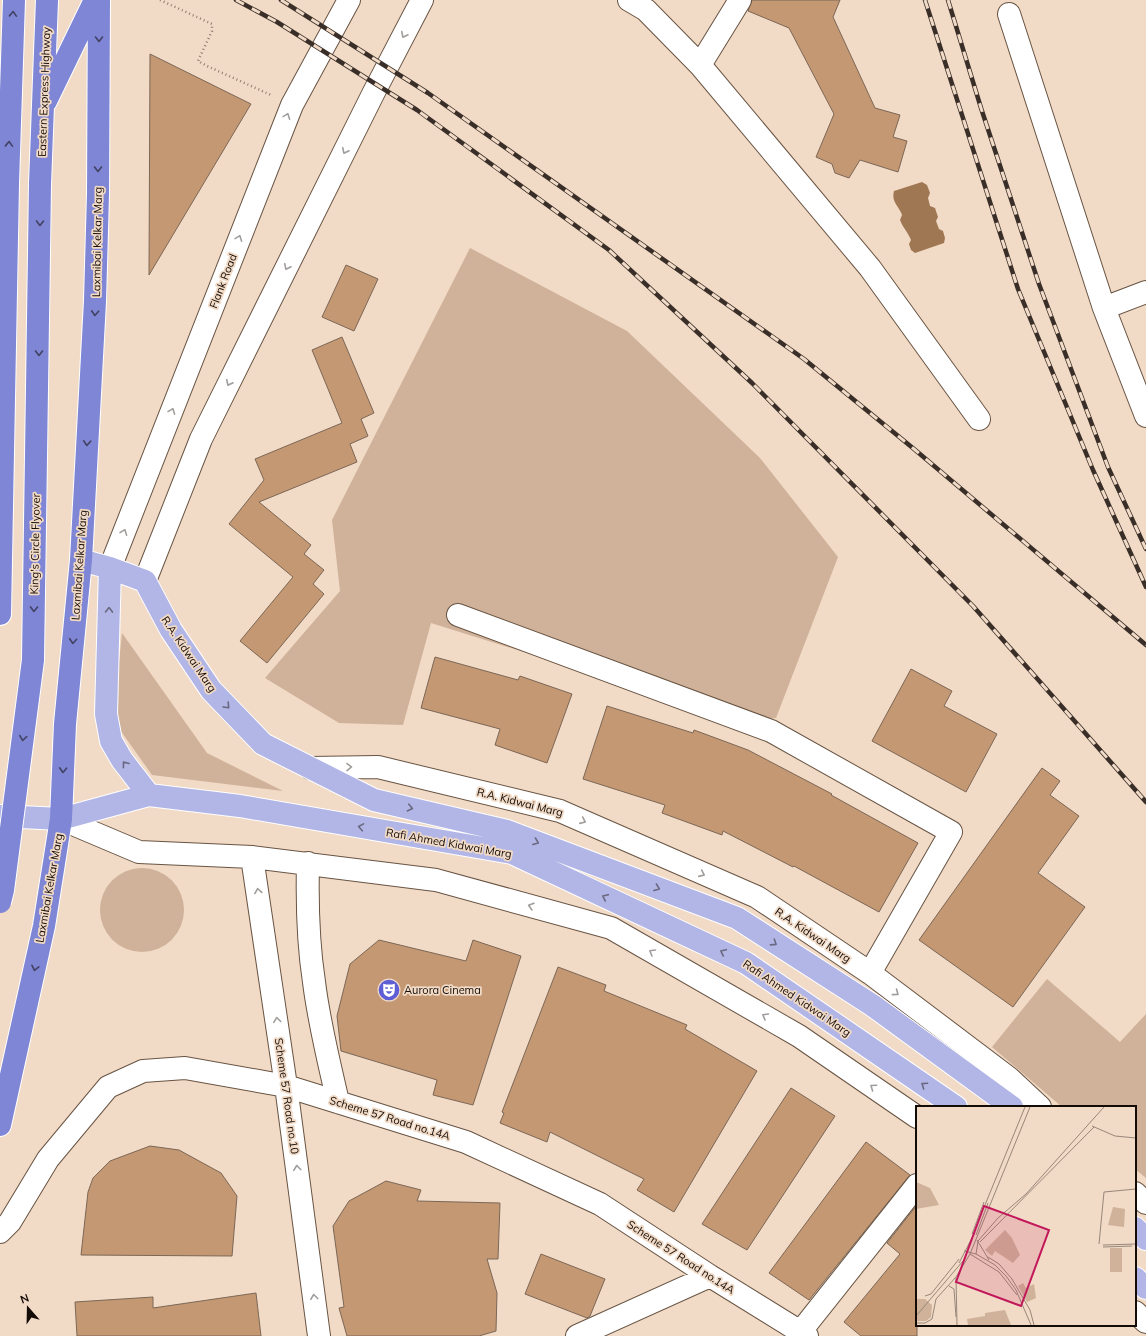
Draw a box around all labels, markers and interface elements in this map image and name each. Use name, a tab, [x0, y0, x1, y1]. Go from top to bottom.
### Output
one-way arrow	[9, 11, 18, 17]
street label: Eastern Express Highway	[35, 27, 53, 157]
one-way arrow	[401, 30, 408, 38]
one-way arrow	[95, 36, 103, 42]
one-way arrow	[282, 113, 290, 120]
one-way arrow	[5, 141, 13, 147]
one-way arrow	[342, 146, 350, 154]
one-way arrow	[94, 166, 102, 172]
street label: Laxmibai Kelkar Marg	[89, 187, 105, 297]
one-way arrow	[36, 220, 44, 226]
one-way arrow	[235, 234, 243, 241]
street label: Flank Road	[206, 252, 240, 310]
one-way arrow	[284, 263, 292, 270]
one-way arrow	[90, 310, 99, 316]
one-way arrow	[35, 350, 43, 356]
one-way arrow	[226, 379, 234, 386]
one-way arrow	[167, 407, 175, 414]
one-way arrow	[83, 440, 92, 446]
street label: King's Circle Flyover	[27, 493, 43, 595]
street label: Laxmibai Kelkar Marg	[68, 509, 90, 621]
one-way arrow	[120, 528, 128, 535]
one-way arrow	[30, 606, 38, 612]
one-way arrow	[105, 607, 113, 613]
street label: R.A. Kidwai Marg	[158, 613, 220, 695]
one-way arrow	[69, 638, 78, 644]
one-way arrow	[223, 702, 230, 709]
one-way arrow	[19, 735, 28, 741]
one-way arrow	[123, 762, 130, 769]
one-way arrow	[346, 763, 352, 771]
one-way arrow	[59, 767, 67, 773]
street label: R.A. Kidwai Marg	[475, 785, 565, 819]
one-way arrow	[407, 804, 413, 812]
one-way arrow	[579, 816, 587, 824]
one-way arrow	[358, 823, 364, 832]
street label: Rafi Ahmed Kidwai Marg	[385, 825, 513, 861]
street label: Laxmibai Kelkar Marg	[33, 832, 65, 944]
one-way arrow	[532, 838, 539, 846]
one-way arrow	[699, 869, 706, 877]
one-way arrow	[654, 884, 661, 892]
one-way arrow	[254, 888, 263, 894]
one-way arrow	[602, 894, 609, 902]
one-way arrow	[528, 902, 535, 911]
street label: R.A. Kidwai Marg	[772, 904, 854, 966]
one-way arrow	[770, 938, 777, 945]
one-way arrow	[649, 949, 656, 956]
one-way arrow	[719, 949, 727, 957]
street label: Rafi Ahmed Kidwai Marg	[740, 957, 854, 1039]
one-way arrow	[31, 965, 39, 971]
theatre icon: Aurora Cinema	[376, 977, 402, 1003]
place label: Aurora Cinema	[404, 983, 481, 997]
one-way arrow	[891, 988, 898, 995]
one-way arrow	[762, 1014, 769, 1021]
one-way arrow	[273, 1017, 282, 1023]
street label: Scheme 57 Road no.10	[272, 1037, 302, 1155]
one-way arrow	[921, 1082, 928, 1090]
one-way arrow	[871, 1085, 878, 1092]
street label: Scheme 57 Road no.14A	[328, 1093, 452, 1143]
inset map	[916, 1106, 1136, 1326]
one-way arrow	[293, 1165, 302, 1171]
street label: Scheme 57 Road no.14A	[625, 1217, 737, 1297]
north arrow	[8, 1288, 48, 1328]
text: N	[18, 1291, 31, 1307]
one-way arrow	[310, 1294, 319, 1300]

